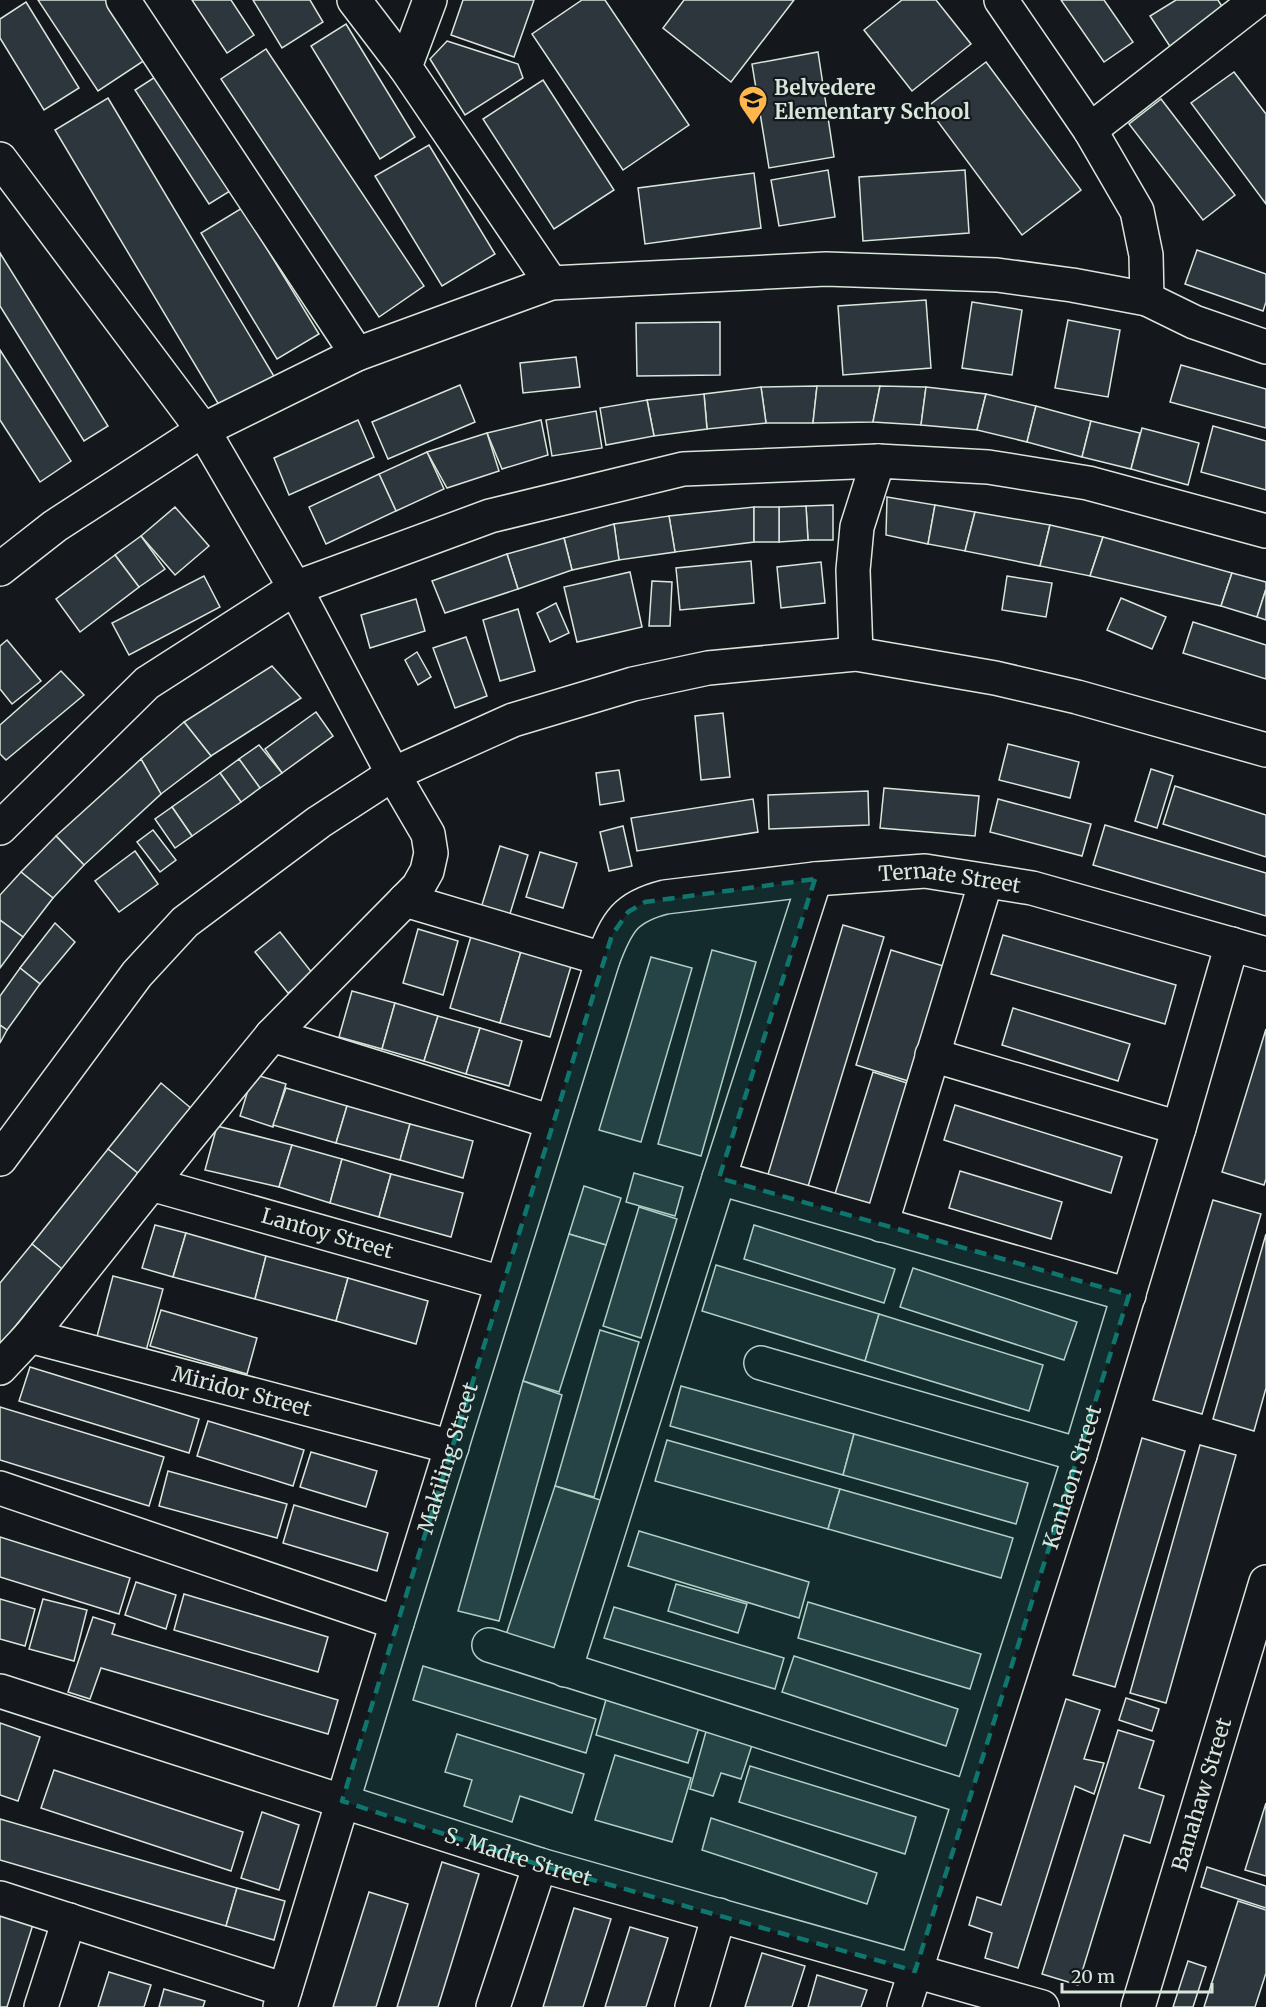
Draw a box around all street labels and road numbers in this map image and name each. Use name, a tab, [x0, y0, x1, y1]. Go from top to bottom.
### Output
street label: Ternate Street	[877, 857, 1023, 899]
street label: Lantoy Street	[258, 1202, 396, 1265]
street label: Miridor Street	[169, 1360, 315, 1423]
street label: Makiling Street	[411, 1379, 484, 1537]
street label: Kanlaon Street	[1037, 1402, 1107, 1552]
street label: Banahaw Street	[1166, 1714, 1237, 1874]
street label: S. Madre Street	[441, 1821, 595, 1892]

